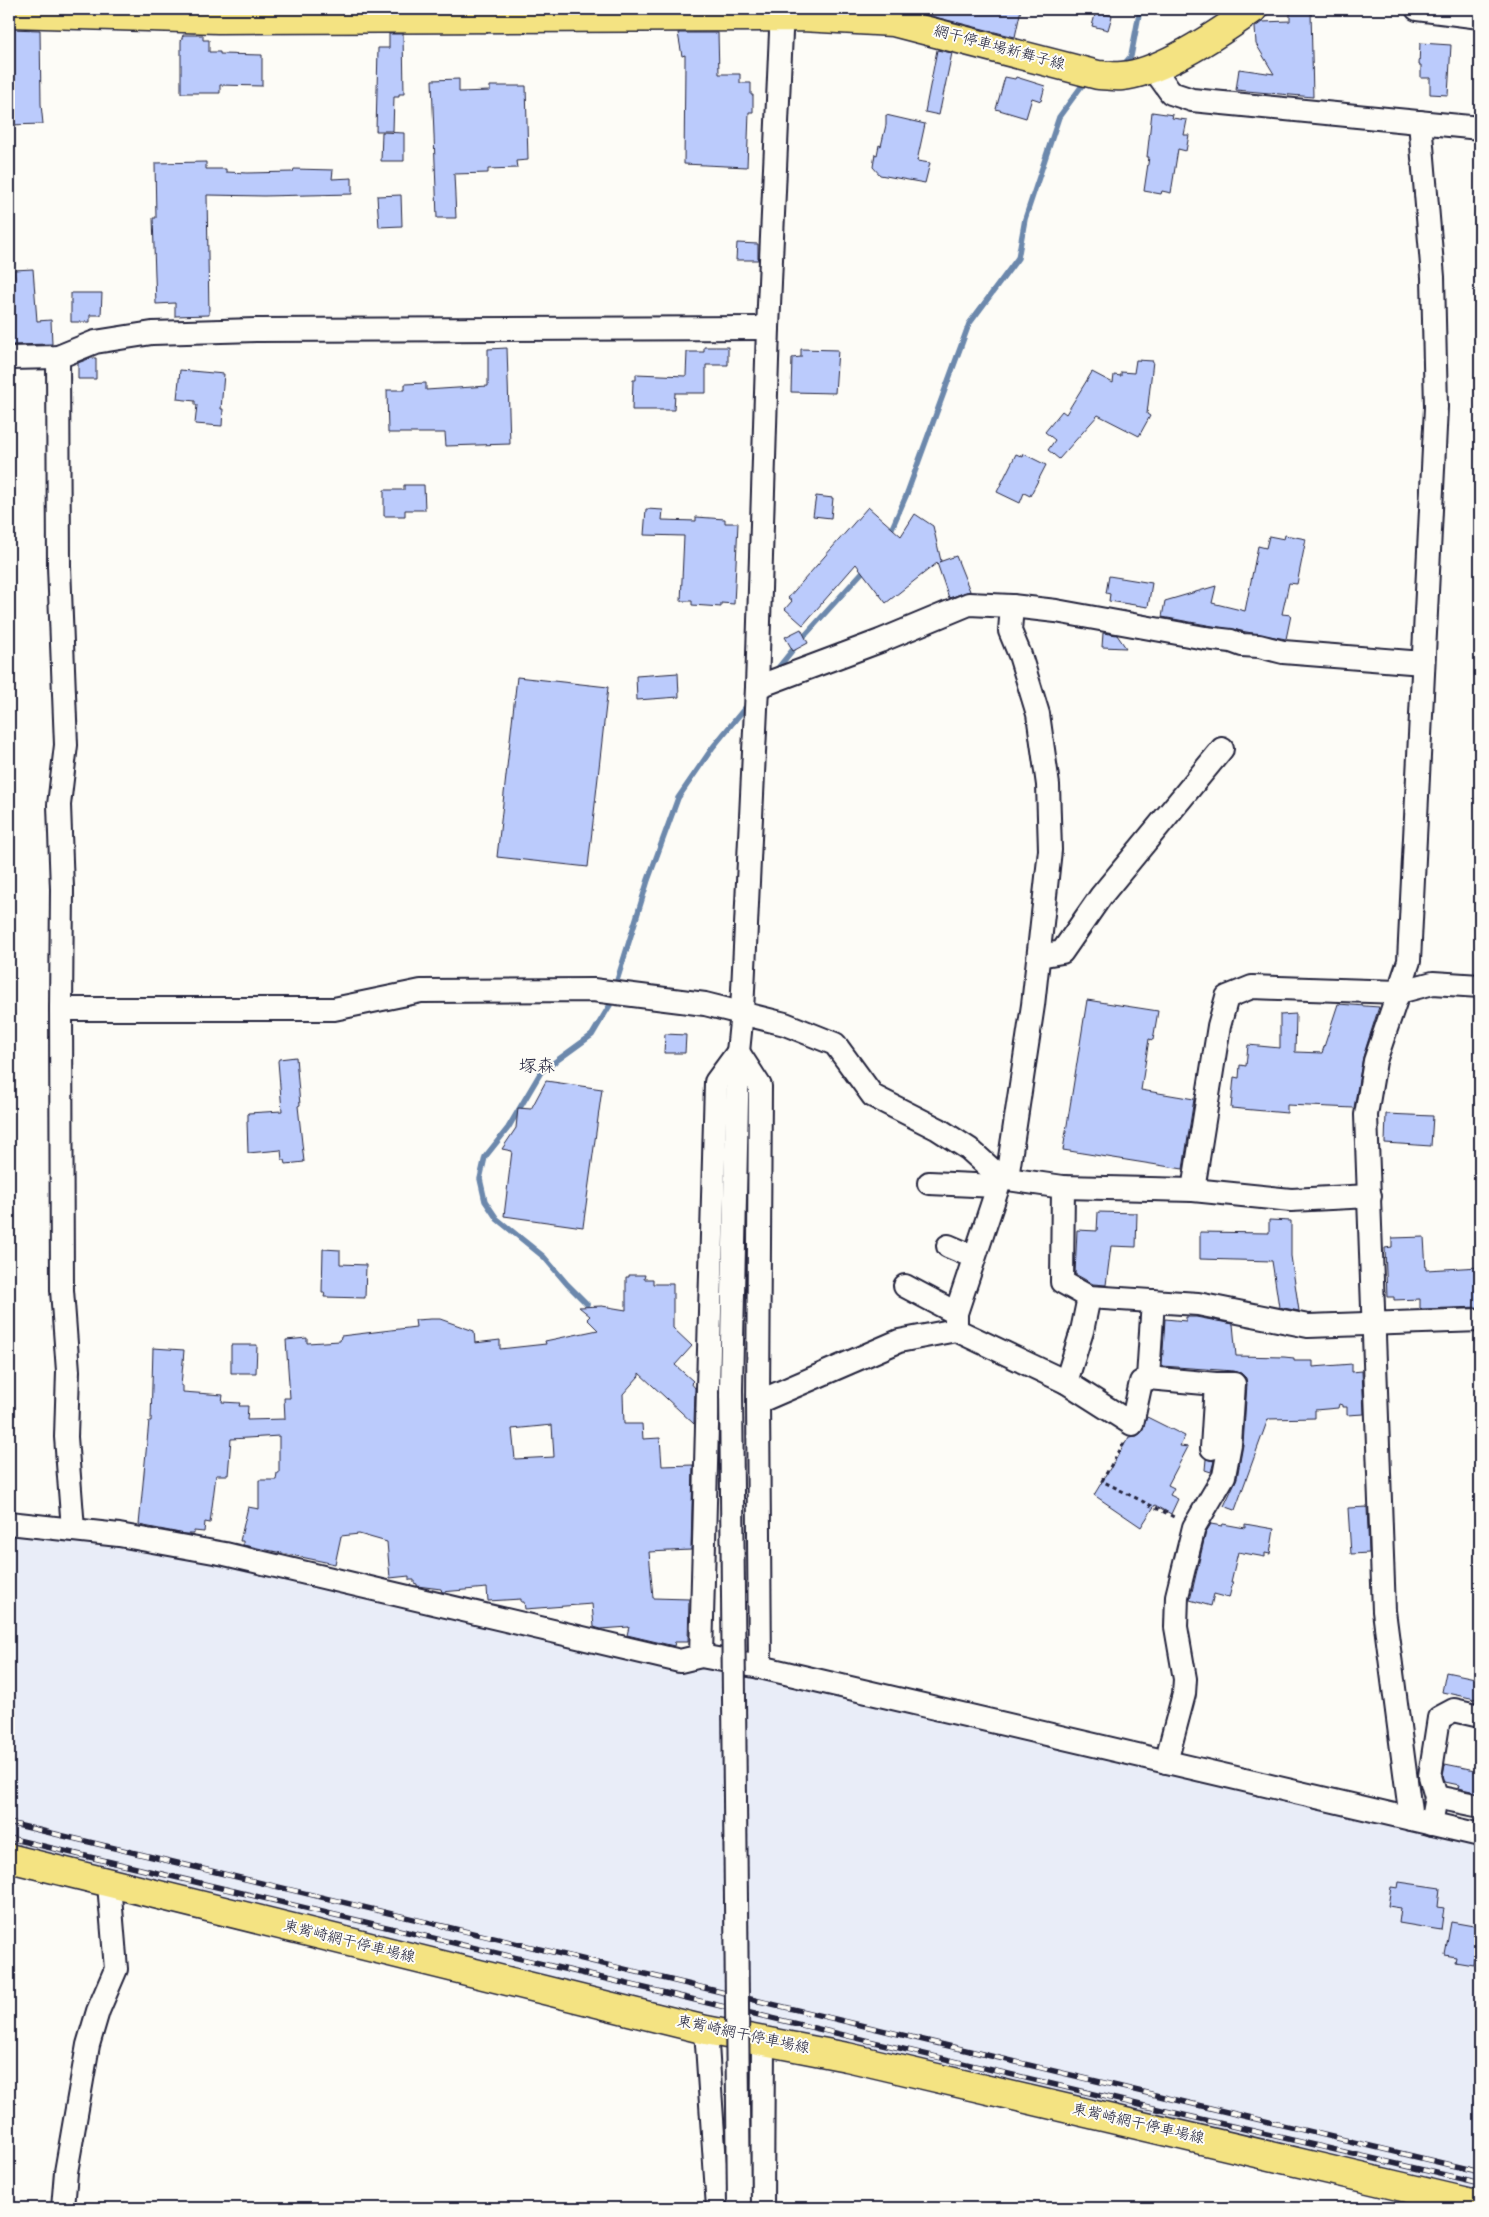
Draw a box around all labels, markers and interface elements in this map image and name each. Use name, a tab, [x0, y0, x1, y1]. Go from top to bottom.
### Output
street label: 網干停車場新舞子線	[931, 22, 1067, 75]
district label: 塚森	[519, 1057, 555, 1079]
street label: 東觜崎網干停車場線	[281, 1917, 417, 1968]
street label: 東觜崎網干停車場線	[675, 2012, 811, 2059]
street label: 東觜崎網干停車場線	[1070, 2100, 1206, 2149]

